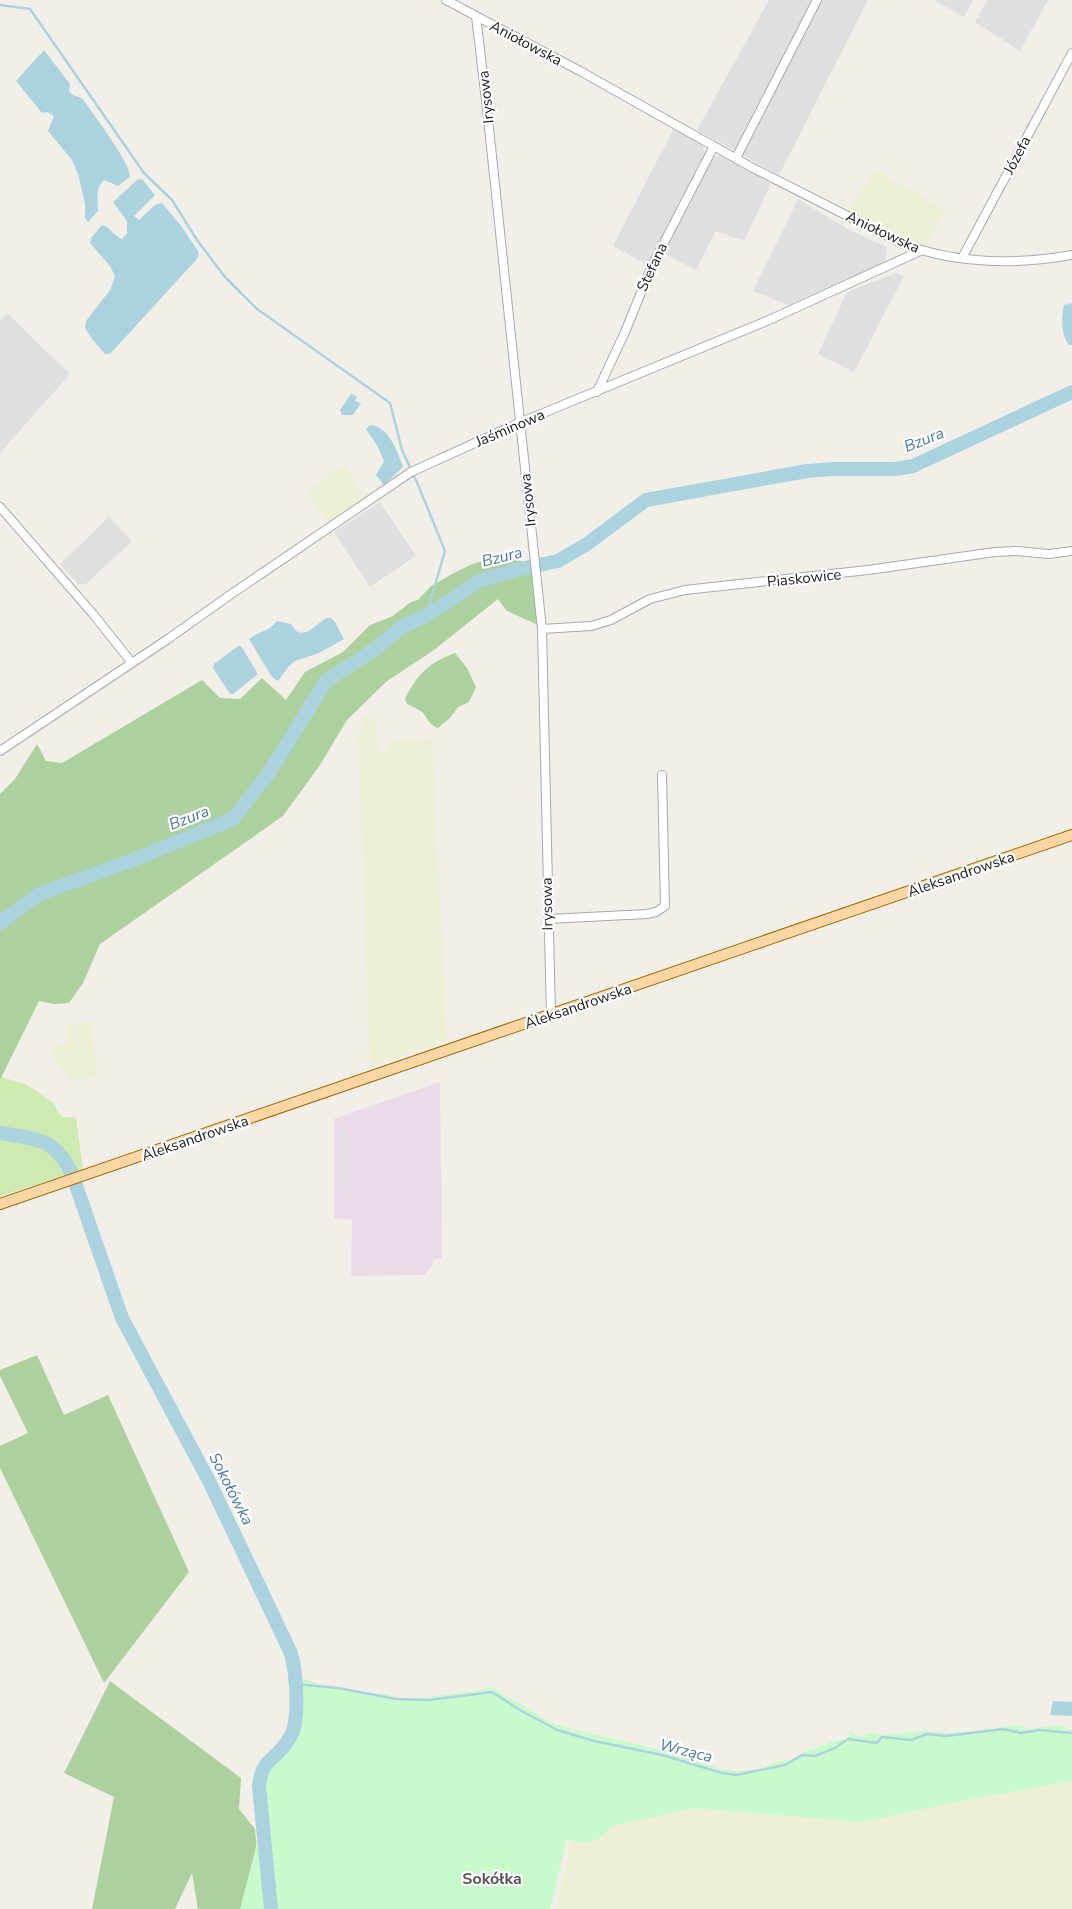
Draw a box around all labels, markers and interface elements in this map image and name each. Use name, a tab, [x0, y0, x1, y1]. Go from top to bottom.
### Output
street label: Aniołowska	[486, 16, 566, 70]
street label: Irysowa	[473, 70, 499, 124]
street label: Józefa	[998, 132, 1035, 179]
street label: Aniołowska	[843, 206, 923, 258]
street label: Stefana	[632, 239, 672, 295]
street label: Jaśminowa	[471, 404, 548, 452]
water label: Bzura	[901, 422, 947, 458]
street label: Irysowa	[515, 473, 541, 527]
water label: Bzura	[479, 541, 525, 573]
street label: Piaskowice	[766, 564, 842, 592]
water label: Bzura	[166, 800, 212, 836]
street label: Aleksandrowska	[905, 846, 1017, 902]
street label: Irysowa	[537, 877, 557, 931]
street label: Aleksandrowska	[522, 978, 634, 1034]
street label: Aleksandrowska	[139, 1110, 251, 1166]
water label: Sokołówka	[203, 1449, 259, 1529]
water label: Wrząca	[657, 1734, 715, 1768]
district label: Sokółka	[462, 1868, 522, 1890]

